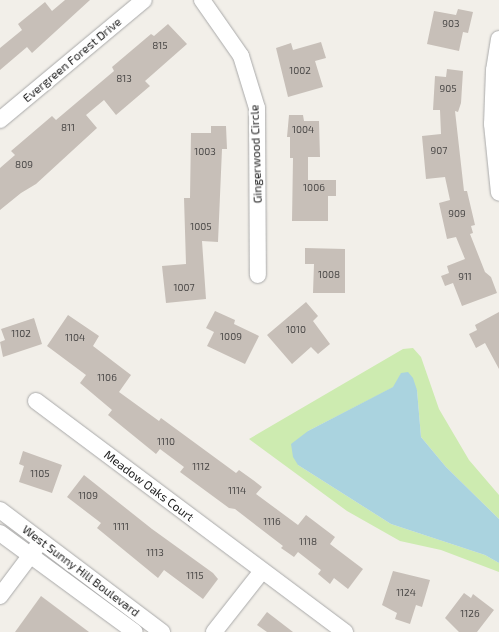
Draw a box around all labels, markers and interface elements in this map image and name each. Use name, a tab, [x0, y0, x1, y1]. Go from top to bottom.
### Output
street label: Evergreen Forest Drive	[20, 15, 124, 105]
house number: 903	[442, 18, 460, 30]
house number: 815	[152, 40, 168, 52]
house number: 1002	[289, 65, 311, 77]
house number: 813	[116, 73, 132, 85]
house number: 905	[439, 83, 457, 95]
street label: Gingerwood Circle	[247, 104, 265, 204]
house number: 811	[61, 122, 75, 134]
house number: 1004	[292, 124, 314, 136]
house number: 907	[431, 145, 447, 157]
house number: 1003	[194, 146, 216, 158]
house number: 809	[15, 159, 33, 171]
house number: 1006	[303, 182, 325, 194]
house number: 909	[448, 208, 466, 220]
house number: 1005	[190, 221, 212, 233]
house number: 1008	[318, 269, 340, 281]
house number: 911	[458, 271, 472, 283]
house number: 1007	[173, 282, 195, 294]
house number: 1010	[286, 324, 306, 336]
house number: 1102	[11, 328, 31, 340]
house number: 1009	[220, 331, 242, 343]
house number: 1104	[65, 332, 85, 344]
house number: 1106	[97, 372, 117, 384]
house number: 1110	[157, 436, 175, 448]
street label: Meadow Oaks Court	[101, 447, 197, 525]
house number: 1112	[192, 461, 210, 473]
house number: 1105	[30, 468, 50, 480]
house number: 1114	[228, 485, 246, 497]
house number: 1109	[78, 490, 98, 502]
house number: 1116	[263, 516, 281, 528]
house number: 1111	[113, 521, 129, 533]
street label: West Sunny Hill Boulevard	[19, 522, 143, 620]
house number: 1118	[299, 536, 317, 548]
house number: 1113	[146, 547, 164, 559]
house number: 1115	[186, 570, 204, 582]
house number: 1124	[396, 587, 416, 599]
house number: 1126	[460, 608, 480, 620]

